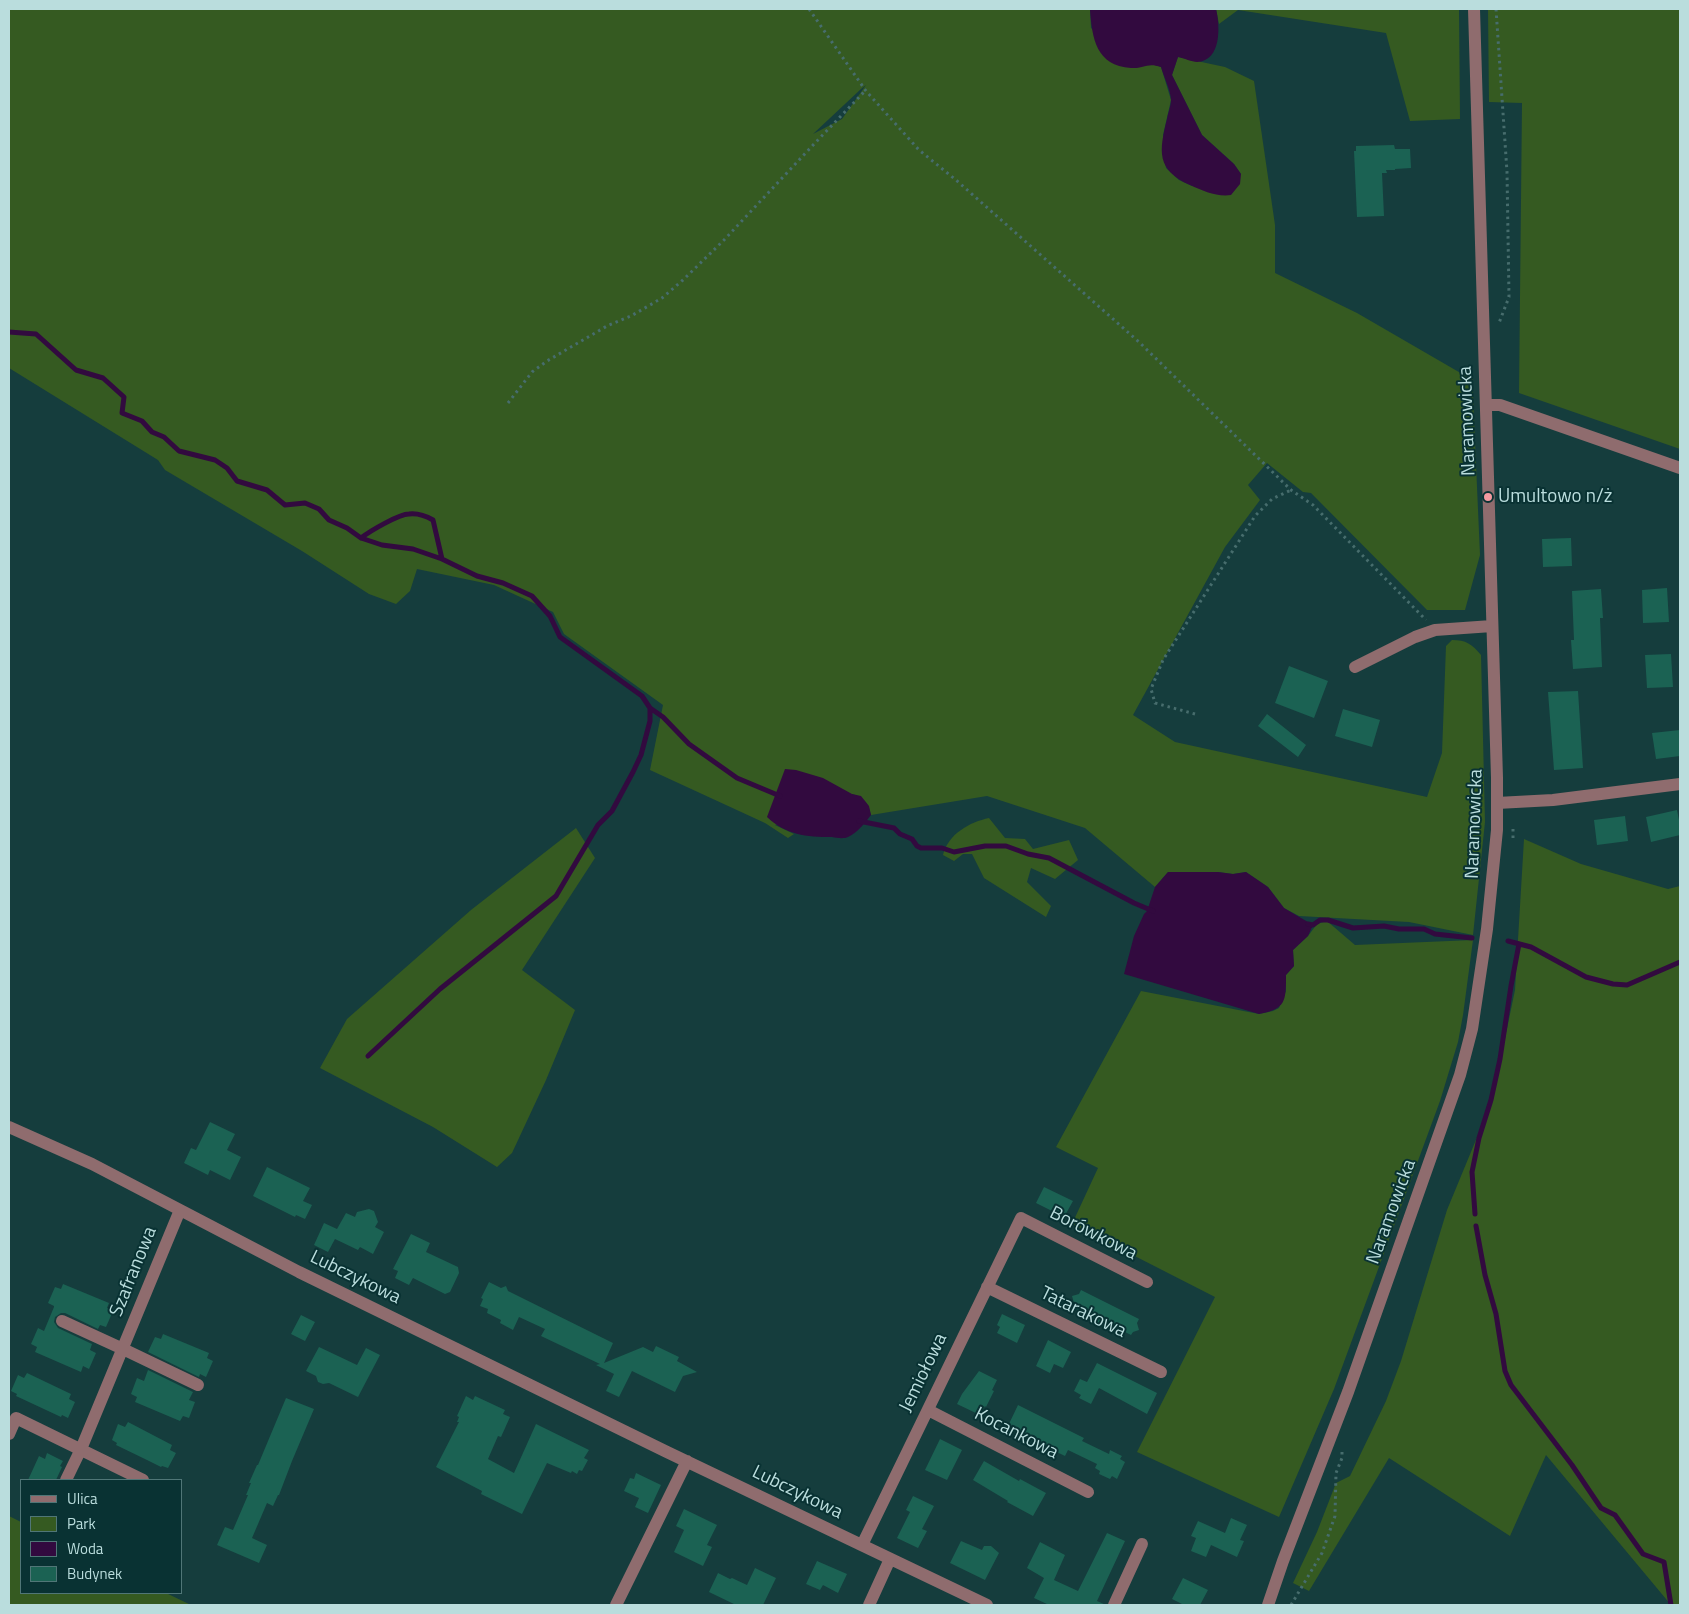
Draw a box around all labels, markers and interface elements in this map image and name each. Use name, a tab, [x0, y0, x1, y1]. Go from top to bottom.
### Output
street label: Naramowicka	[1455, 366, 1481, 476]
place label: Umultowo n/ż	[1498, 486, 1612, 508]
marker: Umultowo n/ż	[1482, 491, 1494, 503]
street label: Naramowicka	[1462, 769, 1488, 879]
street label: Naramowicka	[1363, 1157, 1421, 1267]
street label: Borówkowa	[1045, 1202, 1141, 1266]
street label: Szafranowa	[106, 1224, 162, 1320]
street label: Lubczykowa	[306, 1246, 404, 1310]
street label: Tatarakowa	[1036, 1282, 1130, 1344]
street label: Jemiołowa	[895, 1330, 953, 1416]
street label: Kocankowa	[970, 1403, 1062, 1465]
street label: Lubczykowa	[748, 1461, 846, 1525]
legend	[20, 1479, 182, 1594]
text: Ulica	[67, 1487, 97, 1510]
text: Park	[67, 1512, 96, 1535]
text: Woda	[67, 1537, 103, 1560]
text: Budynek	[67, 1562, 122, 1585]

